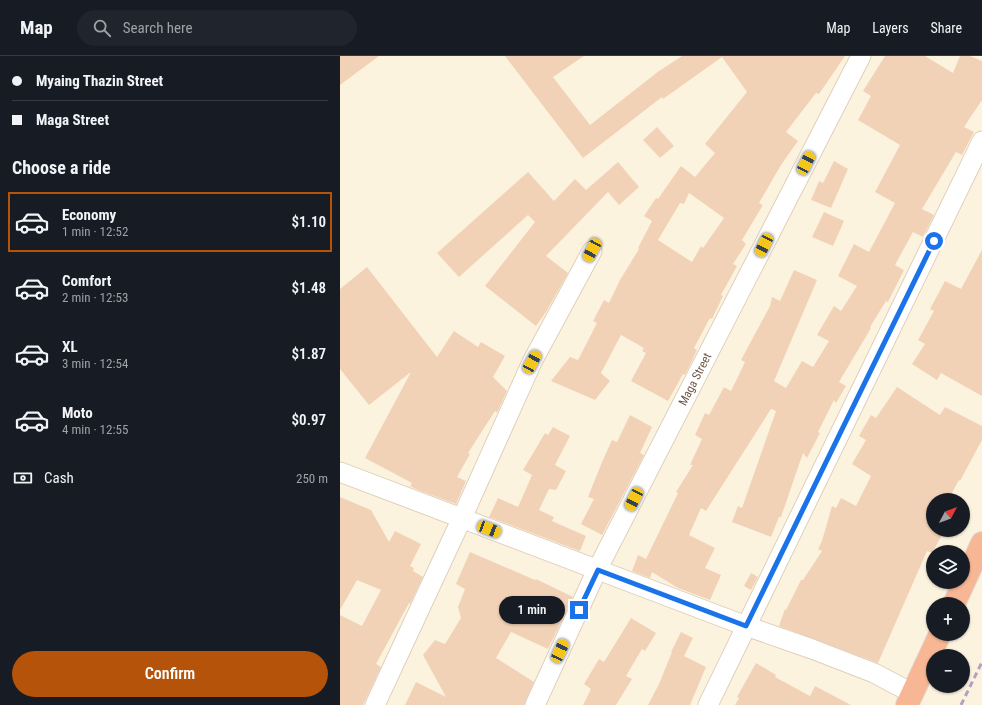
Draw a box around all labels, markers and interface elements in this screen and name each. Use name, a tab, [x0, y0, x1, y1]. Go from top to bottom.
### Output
search box	[77, 10, 357, 46]
text: Map	[20, 16, 53, 39]
icon: search	[91, 17, 113, 39]
text: Search here	[123, 19, 193, 37]
text: Map	[826, 20, 850, 36]
text: Layers	[872, 20, 909, 36]
text: Share	[931, 20, 962, 36]
text: Myaing Thazin Street	[36, 72, 163, 90]
text: Maga Street	[36, 111, 109, 129]
car	[795, 150, 817, 176]
text: Choose a ride	[12, 157, 111, 178]
icon: car	[14, 204, 50, 240]
text: Economy	[62, 206, 116, 224]
text: $1.10	[292, 213, 326, 231]
text: 1 min · 12:52	[62, 224, 128, 239]
car	[753, 232, 775, 258]
route start	[925, 232, 943, 250]
car	[581, 237, 603, 263]
icon: car	[14, 270, 50, 306]
text: Comfort	[62, 272, 111, 290]
text: $1.48	[292, 279, 326, 297]
text: 2 min · 12:53	[62, 290, 128, 305]
icon: car	[14, 336, 50, 372]
text: XL	[62, 338, 78, 356]
text: $1.87	[292, 345, 326, 363]
car	[521, 349, 543, 375]
street label: Maga Street	[676, 350, 715, 408]
text: 3 min · 12:54	[62, 356, 128, 371]
icon: car	[14, 402, 50, 438]
text: Moto	[62, 404, 93, 422]
text: $0.97	[292, 411, 326, 429]
text: 4 min · 12:55	[62, 422, 128, 437]
icon: cash	[12, 467, 34, 489]
text: Cash	[44, 469, 74, 487]
text: 250 m	[296, 471, 328, 486]
car	[623, 486, 645, 512]
north arrow	[926, 493, 970, 537]
map controls	[926, 493, 970, 693]
car	[476, 519, 502, 539]
button: layers	[926, 545, 970, 589]
callout: 1 min	[499, 596, 565, 624]
button: +	[926, 597, 970, 641]
route end	[570, 601, 588, 619]
text: 1 min	[518, 602, 546, 617]
car	[549, 638, 571, 664]
button: −	[926, 649, 970, 693]
button: Confirm	[12, 651, 328, 697]

